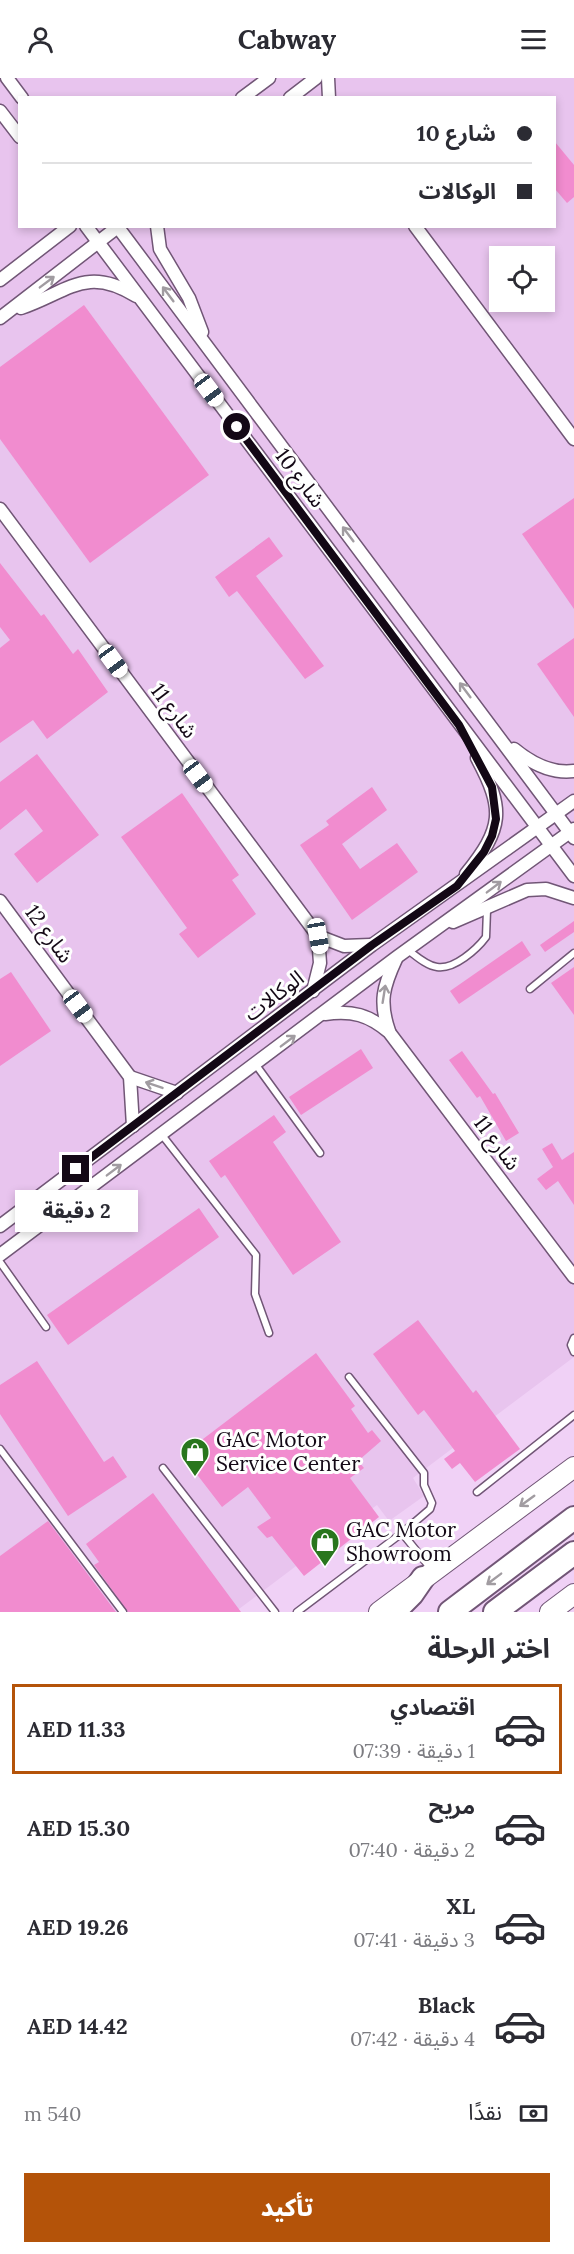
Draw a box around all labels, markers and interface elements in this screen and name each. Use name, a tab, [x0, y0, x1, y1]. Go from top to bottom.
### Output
text: Cabway	[238, 22, 336, 56]
icon: person	[24, 23, 57, 56]
icon: menu	[517, 23, 550, 56]
text: شارع 10	[417, 119, 496, 147]
text: الوكالات	[419, 177, 496, 205]
map controls	[489, 246, 555, 312]
button: locate	[489, 246, 555, 312]
one-way arrow	[38, 276, 54, 289]
one-way arrow	[162, 286, 175, 302]
car	[191, 370, 227, 410]
route start	[223, 413, 250, 440]
street label: شارع 10	[268, 443, 331, 514]
one-way arrow	[342, 526, 354, 542]
car	[95, 641, 131, 681]
street label: شارع 11	[143, 678, 204, 745]
one-way arrow	[458, 682, 471, 698]
car	[180, 756, 216, 796]
one-way arrow	[486, 881, 502, 893]
street label: شارع 12	[18, 899, 80, 969]
car	[306, 917, 330, 955]
street label: الوكالات	[238, 964, 309, 1027]
one-way arrow	[379, 985, 390, 1004]
car	[60, 986, 96, 1026]
one-way arrow	[279, 1035, 295, 1048]
one-way arrow	[145, 1079, 164, 1090]
street label: شارع 11	[466, 1110, 527, 1177]
route end	[62, 1155, 89, 1182]
one-way arrow	[106, 1164, 122, 1177]
callout: 2 دقيقة	[14, 1190, 138, 1232]
text: 2 دقيقة	[42, 1198, 111, 1223]
place label: GAC Motor Service Center	[216, 1426, 360, 1477]
shop icon: GAC Motor Service Center	[179, 1436, 211, 1478]
one-way arrow	[519, 1495, 535, 1507]
place label: GAC Motor Showroom	[346, 1516, 456, 1567]
shop icon: GAC Motor Showroom	[309, 1526, 341, 1568]
one-way arrow	[486, 1573, 502, 1585]
text: اختر الرحلة	[428, 1631, 550, 1665]
text: اقتصادي	[390, 1693, 475, 1721]
icon: car	[493, 1702, 547, 1756]
text: AED 11.33	[27, 1715, 126, 1743]
text: 1 دقيقة · 07:39	[352, 1738, 475, 1763]
text: مريح	[429, 1792, 475, 1820]
icon: car	[493, 1801, 547, 1855]
text: AED 15.30	[27, 1814, 130, 1842]
text: 2 دقيقة · 07:40	[348, 1837, 475, 1862]
text: XL	[446, 1892, 475, 1920]
icon: car	[493, 1900, 547, 1954]
text: AED 19.26	[27, 1913, 129, 1941]
text: 3 دقيقة · 07:41	[353, 1927, 475, 1952]
text: Black	[418, 1991, 475, 2019]
icon: car	[493, 1999, 547, 2053]
text: AED 14.42	[27, 2012, 128, 2040]
text: 4 دقيقة · 07:42	[350, 2026, 475, 2051]
icon: cash	[517, 2097, 550, 2130]
text: نقدًا	[468, 2098, 502, 2126]
text: 540 m	[24, 2101, 81, 2126]
button: تأكيد	[24, 2173, 550, 2242]

